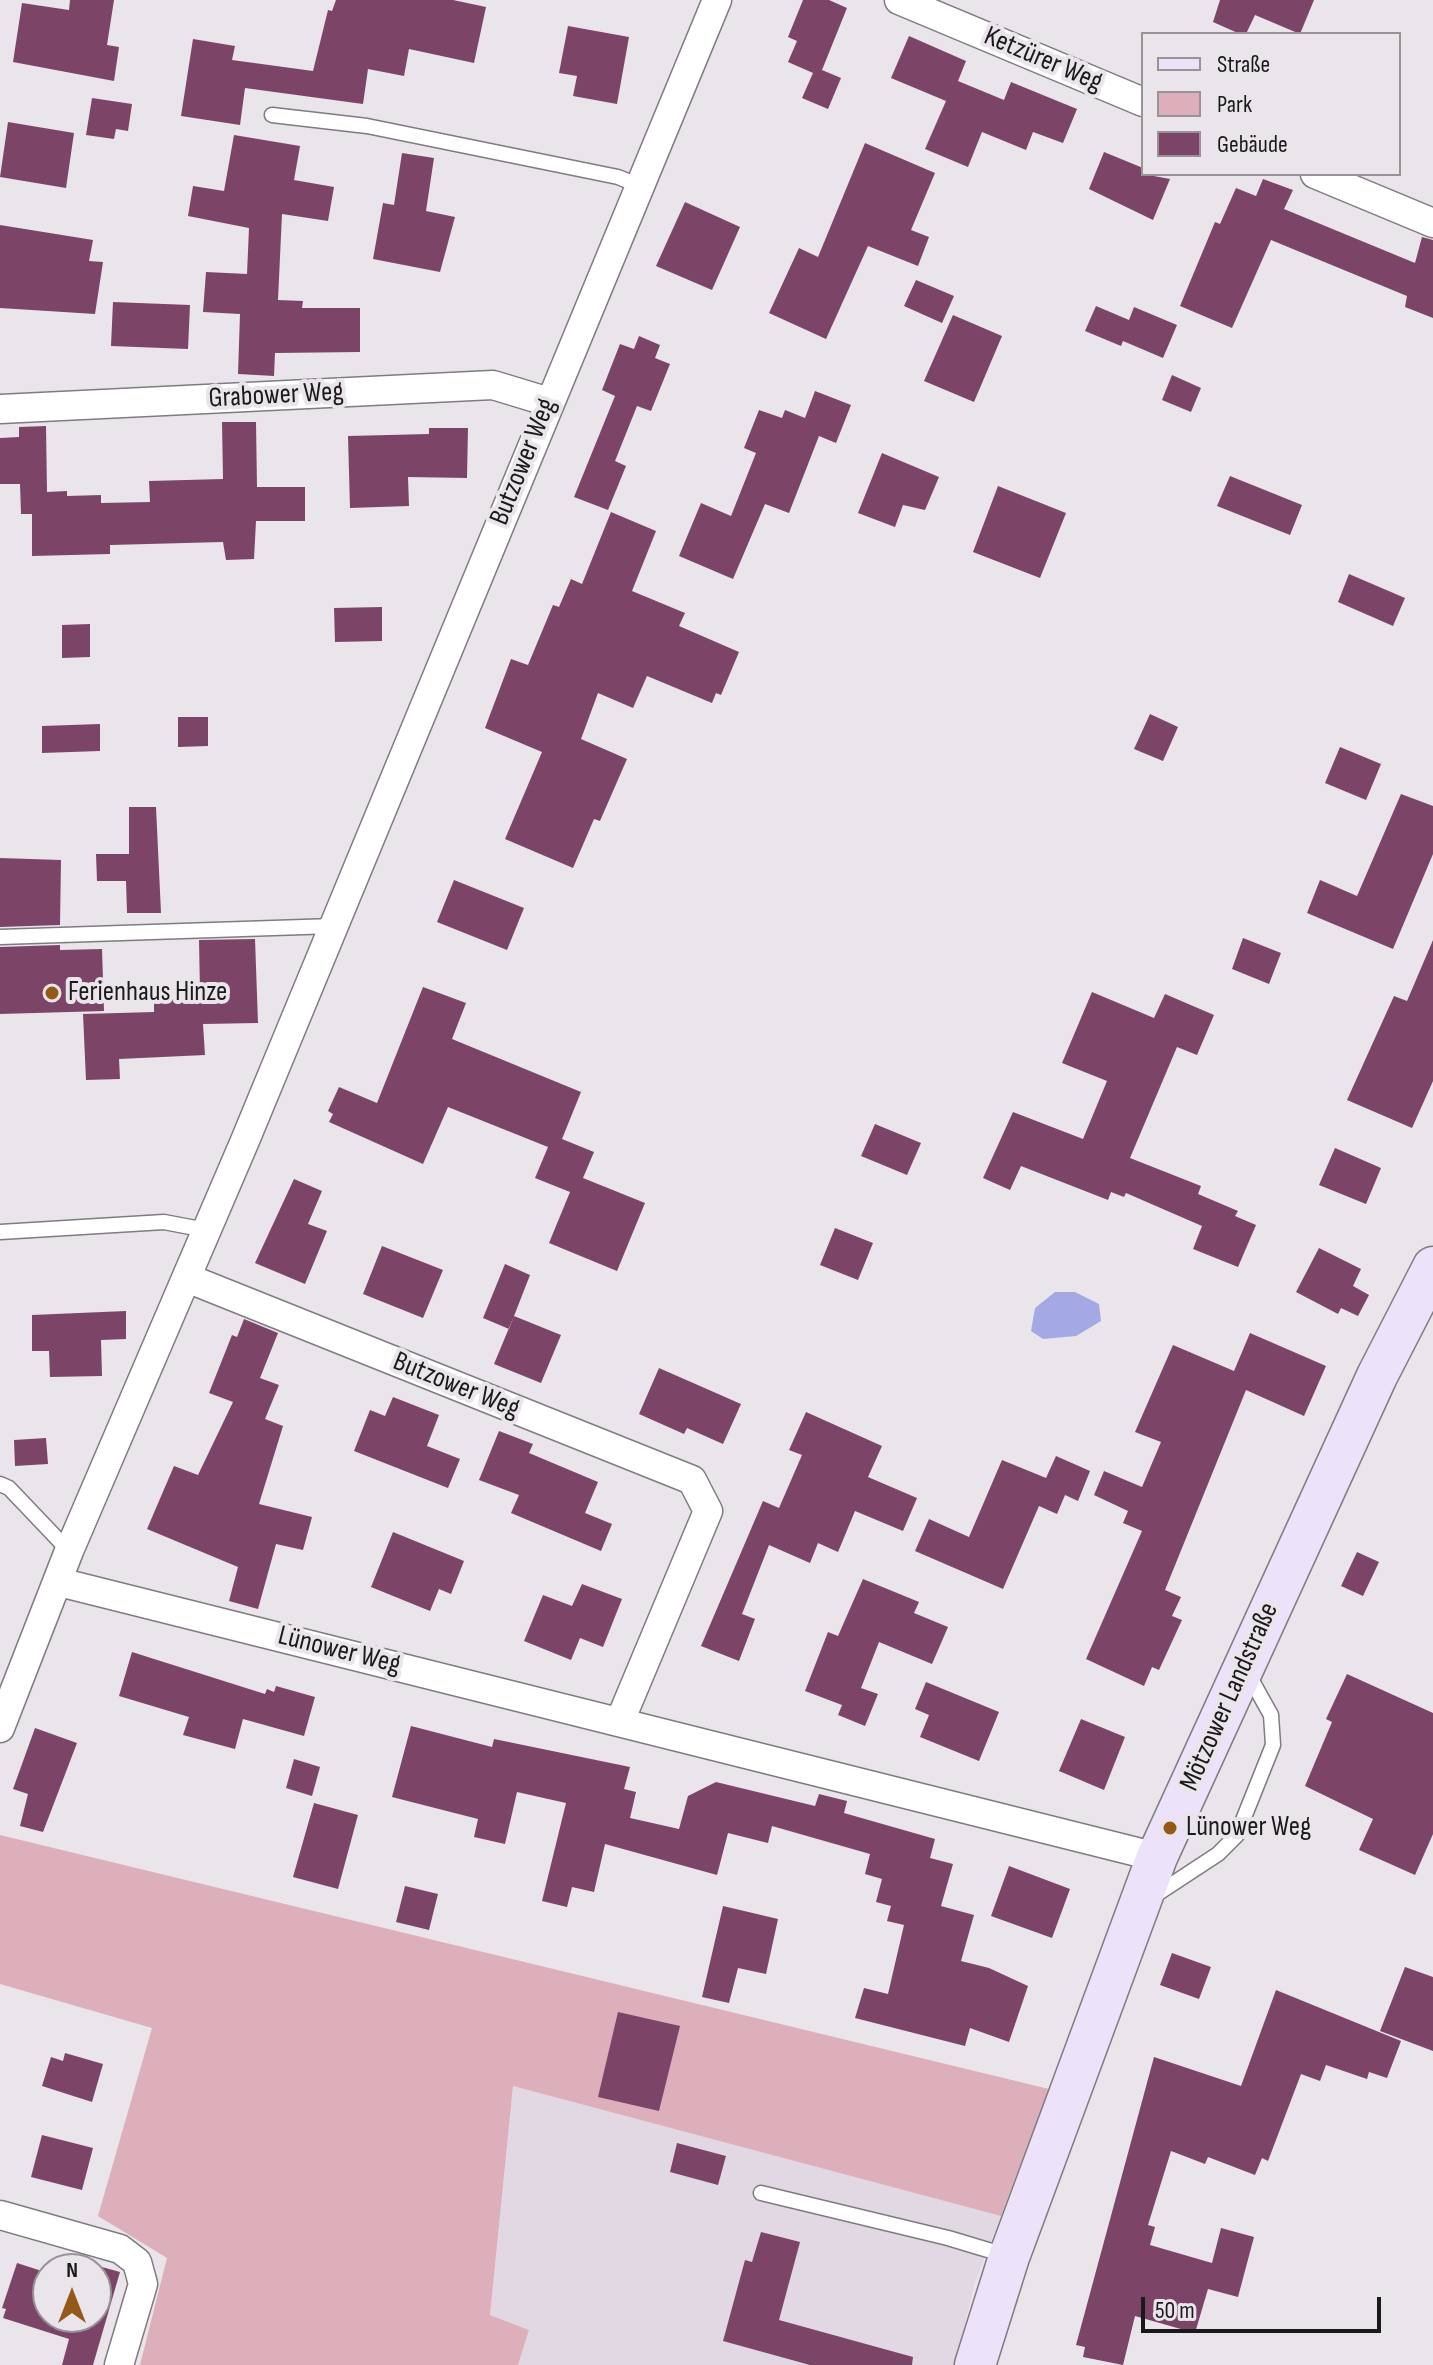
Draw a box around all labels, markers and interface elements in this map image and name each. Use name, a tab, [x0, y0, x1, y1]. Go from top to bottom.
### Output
street label: Ketzürer Weg	[979, 20, 1107, 100]
legend	[1141, 32, 1401, 176]
text: Straße	[1217, 50, 1270, 79]
text: Park	[1217, 90, 1252, 119]
text: Gebäude	[1217, 130, 1288, 159]
street label: Grabower Weg	[208, 376, 344, 416]
street label: Butzower Weg	[483, 394, 565, 530]
place label: Ferienhaus Hinze	[68, 976, 227, 1010]
marker: Ferienhaus Hinze	[43, 984, 61, 1002]
street label: Butzower Weg	[388, 1345, 524, 1427]
street label: Mötzower Landstraße	[1174, 1598, 1286, 1796]
street label: Lünower Weg	[274, 1620, 404, 1682]
place label: Lünower Weg	[1186, 1811, 1311, 1845]
marker: Lünower Weg	[1161, 1819, 1179, 1837]
north arrow	[32, 2253, 112, 2333]
text: N	[66, 2257, 78, 2284]
scale bar	[1145, 2281, 1385, 2331]
text: 50 m	[1155, 2296, 1195, 2325]

